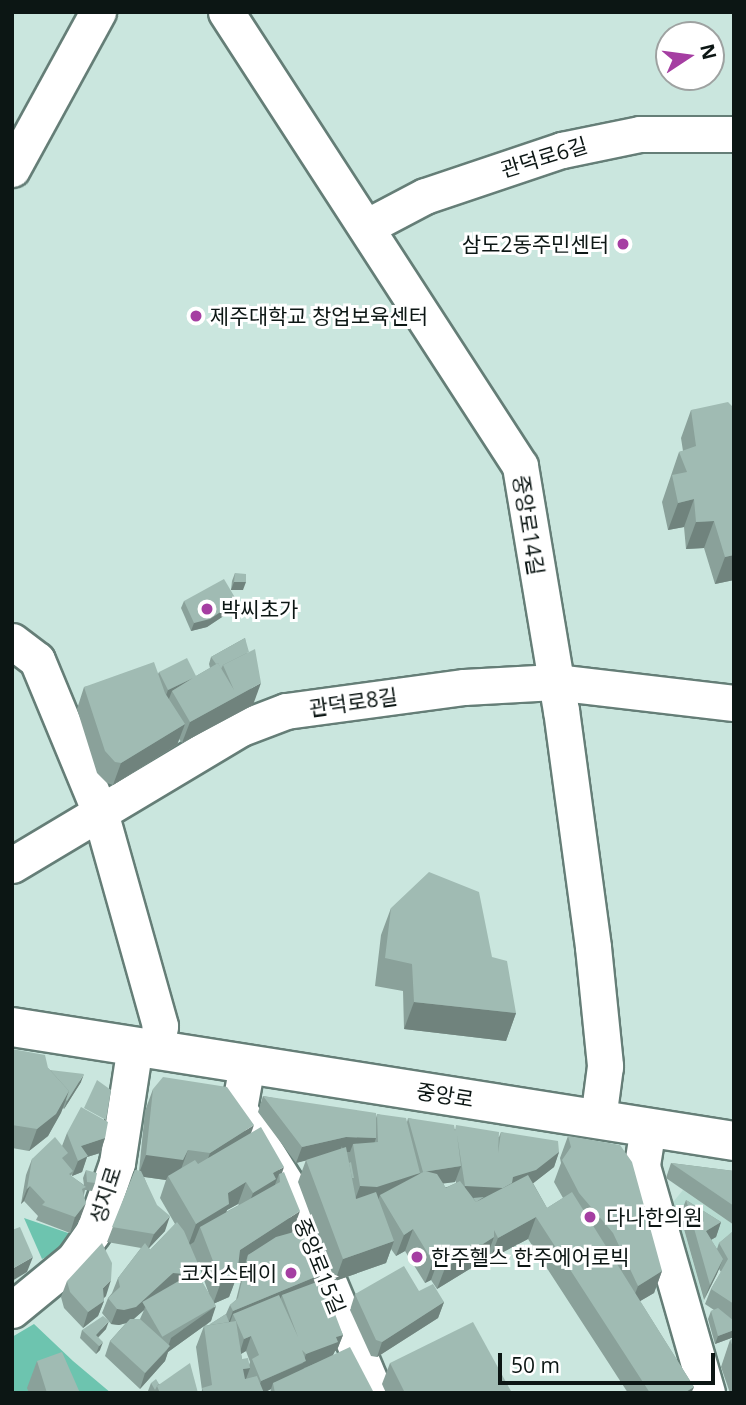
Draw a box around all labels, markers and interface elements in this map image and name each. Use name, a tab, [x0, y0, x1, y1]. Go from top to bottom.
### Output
north arrow	[655, 21, 725, 91]
text: N	[694, 41, 723, 62]
street label: 관덕로6길	[498, 132, 590, 182]
place label: 삼도2동주민센터	[462, 231, 609, 257]
marker: 삼도2동주민센터	[615, 236, 631, 252]
place label: 제주대학교 창업보육센터	[210, 303, 428, 329]
marker: 제주대학교 창업보육센터	[188, 308, 204, 324]
street label: 중앙로14길	[509, 473, 549, 577]
place label: 박씨초가	[221, 596, 298, 622]
marker: 박씨초가	[199, 601, 215, 617]
street label: 관덕로8길	[307, 683, 399, 721]
street label: 중앙로	[414, 1078, 476, 1112]
street label: 성지로	[84, 1164, 126, 1226]
place label: 다나한의원	[606, 1204, 703, 1230]
marker: 다나한의원	[580, 1207, 600, 1227]
street label: 중앙로15길	[289, 1214, 351, 1318]
place label: 한주헬스 한주에어로빅	[431, 1244, 630, 1270]
marker: 한주헬스 한주에어로빅	[409, 1249, 425, 1265]
place label: 코지스테이	[180, 1260, 277, 1286]
marker: 코지스테이	[283, 1265, 299, 1281]
scale bar	[501, 1338, 718, 1382]
text: 50 m	[511, 1351, 560, 1379]

